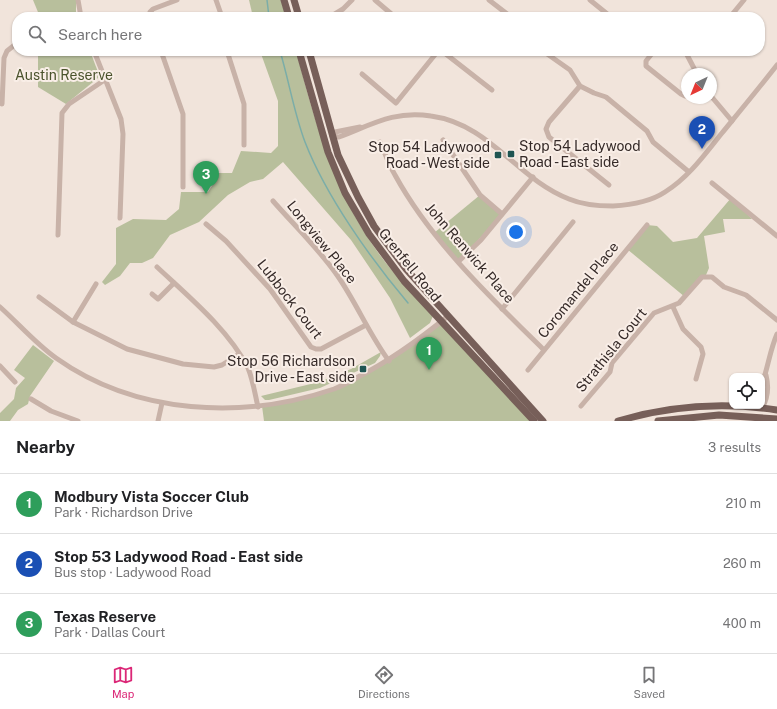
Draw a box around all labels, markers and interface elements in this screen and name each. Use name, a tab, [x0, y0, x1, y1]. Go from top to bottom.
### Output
search box	[12, 12, 765, 56]
icon: search	[26, 23, 48, 45]
text: Search here	[58, 26, 142, 43]
park label: Austin Reserve	[15, 67, 113, 83]
north arrow	[681, 68, 717, 104]
pin: 2	[689, 116, 715, 149]
place label: Stop 54 Ladywood Road - East side	[519, 138, 641, 170]
place label: Stop 54 Ladywood Road - West side	[368, 139, 490, 171]
marker: Stop 54 Ladywood Road - East side	[506, 149, 516, 159]
marker: Stop 54 Ladywood Road - West side	[493, 150, 503, 160]
pin: 3	[193, 161, 219, 194]
street label: Longview Place	[284, 198, 360, 287]
street label: John Renwick Place	[422, 200, 518, 306]
your location	[506, 222, 526, 242]
street label: Grenfell Road	[376, 225, 444, 305]
street label: Coromandel Place	[534, 239, 622, 341]
street label: Lubbock Court	[254, 256, 326, 342]
street label: Strathisla Court	[572, 305, 650, 395]
pin: 1	[416, 337, 442, 370]
place label: Stop 56 Richardson Drive - East side	[227, 353, 355, 385]
marker: Stop 56 Richardson Drive - East side	[358, 364, 368, 374]
map controls	[729, 373, 765, 409]
button: locate	[729, 373, 765, 409]
text: Nearby	[16, 437, 75, 457]
text: 3 results	[708, 440, 761, 455]
text: Modbury Vista Soccer Club	[54, 488, 249, 505]
text: 1	[26, 496, 32, 511]
text: 210 m	[726, 496, 761, 511]
text: Park · Richardson Drive	[54, 505, 193, 520]
text: Stop 53 Ladywood Road - East side	[54, 548, 303, 565]
text: 2	[25, 556, 33, 571]
text: 260 m	[723, 556, 761, 571]
text: Bus stop · Ladywood Road	[54, 565, 211, 580]
text: Texas Reserve	[54, 608, 156, 625]
text: 3	[25, 616, 33, 631]
text: 400 m	[723, 616, 761, 631]
text: Park · Dallas Court	[54, 625, 165, 640]
tab: Map	[112, 664, 134, 700]
tab: Directions	[358, 664, 410, 700]
tab: Saved	[634, 664, 665, 700]

